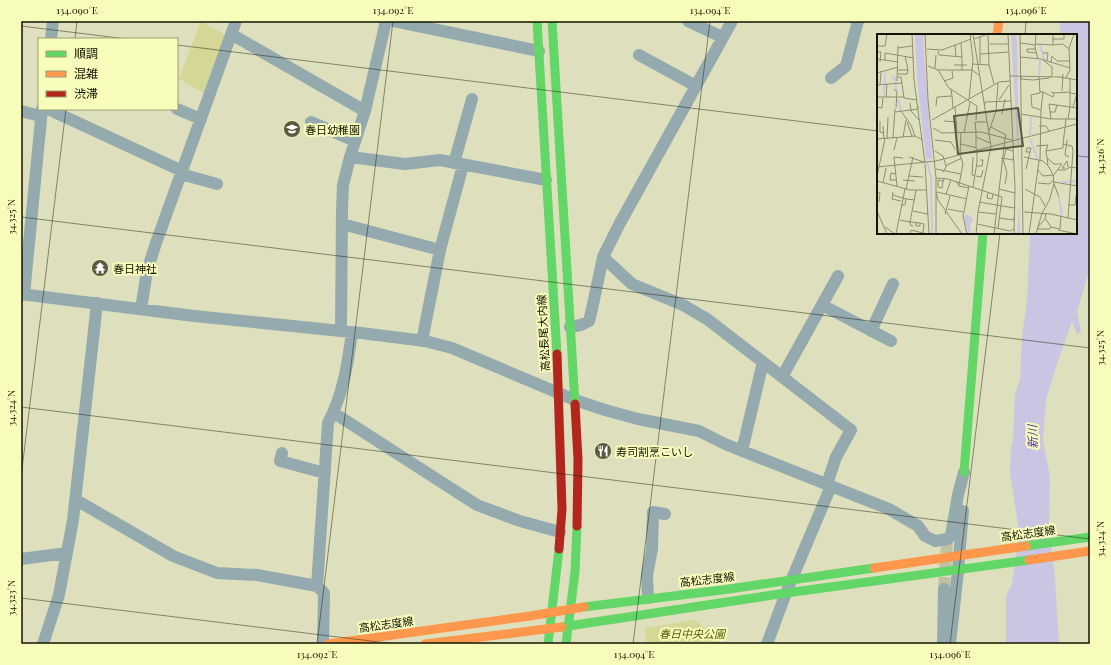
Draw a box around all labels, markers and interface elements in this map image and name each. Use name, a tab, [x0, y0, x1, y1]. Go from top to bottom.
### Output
text: 134.090°E	[56, 3, 98, 17]
text: 134.092°E	[373, 3, 413, 17]
text: 134.094°E	[690, 3, 730, 17]
text: 134.096°E	[1005, 3, 1047, 17]
inset map	[877, 34, 1077, 234]
legend	[38, 38, 178, 110]
text: 順調	[74, 45, 98, 61]
text: 混雑	[74, 65, 98, 81]
text: 渋滞	[74, 85, 98, 101]
school or university icon: 春日幼稚園	[282, 119, 302, 139]
place label: 春日幼稚園	[305, 122, 360, 137]
text: 34.326°N	[1093, 139, 1107, 175]
text: 34.325°N	[4, 199, 18, 235]
temple icon: 春日神社	[90, 258, 110, 278]
place label: 春日神社	[113, 261, 157, 276]
street label: 高松長尾大内線	[533, 294, 553, 372]
text: 34.325°N	[1093, 330, 1107, 366]
text: 34.324°N	[4, 390, 18, 426]
water label: 新川	[1024, 423, 1040, 449]
restaurant icon: 寿司割烹こいし	[593, 441, 613, 461]
place label: 寿司割烹こいし	[616, 444, 693, 459]
text: 34.324°N	[1093, 521, 1107, 557]
street label: 高松志度線	[1000, 522, 1056, 544]
street label: 高松志度線	[679, 568, 735, 590]
text: 34.323°N	[4, 580, 18, 616]
street label: 高松志度線	[358, 613, 414, 635]
park label: 春日中央公園	[659, 626, 727, 641]
text: 134.092°E	[297, 647, 337, 661]
text: 134.094°E	[614, 647, 654, 661]
text: 134.096°E	[929, 647, 971, 661]

